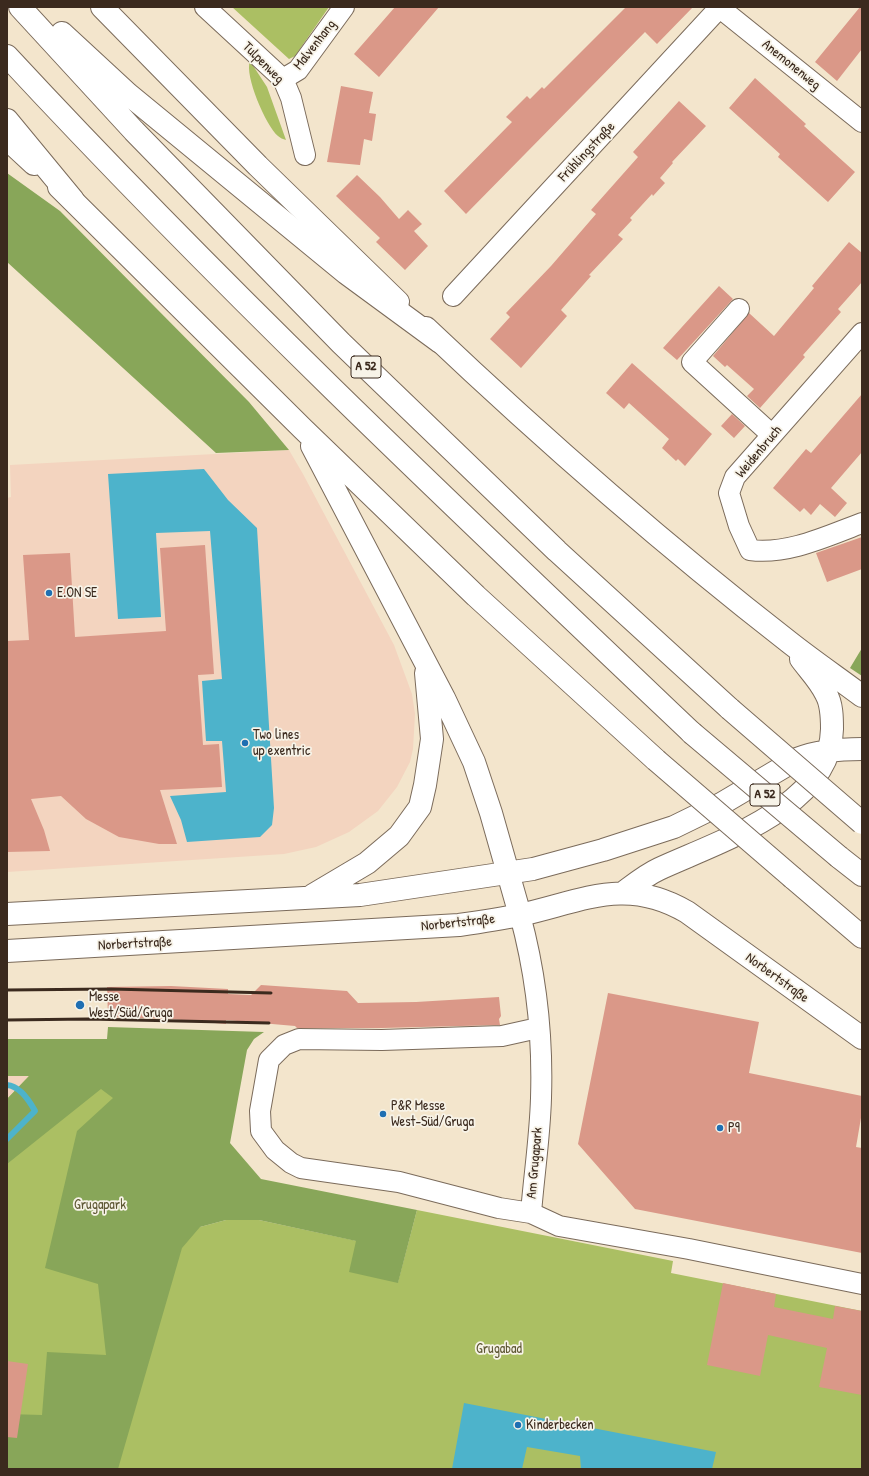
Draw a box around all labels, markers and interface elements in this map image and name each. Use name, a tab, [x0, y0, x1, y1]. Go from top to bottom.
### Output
street label: Malvenhang	[290, 17, 340, 73]
street label: Anemonenweg	[758, 36, 824, 94]
street label: Tulpenweg	[239, 39, 287, 87]
street label: Frühlingstraße	[555, 119, 619, 185]
road number: A 52	[351, 356, 381, 378]
street label: Weidenbruch	[732, 423, 786, 481]
place label: E.ON SE	[57, 585, 97, 601]
marker: E.ON SE	[44, 588, 54, 598]
place label: Two lines up exentric	[253, 727, 310, 760]
marker: Two lines up exentric	[240, 738, 250, 748]
road number: A 52	[750, 784, 780, 806]
street label: Norbertstraße	[420, 911, 496, 935]
street label: Norbertstraße	[98, 934, 172, 954]
street label: Norbertstraße	[742, 949, 812, 1007]
place label: Messe West/Süd/Gruga	[89, 989, 172, 1022]
marker: Messe West/Süd/Gruga	[74, 999, 86, 1011]
place label: P&R Messe West-Süd/Gruga	[391, 1098, 474, 1130]
marker: P&R Messe West-Süd/Gruga	[378, 1109, 388, 1119]
place label: P9	[728, 1120, 740, 1136]
marker: P9	[715, 1123, 725, 1133]
street label: Am Grugapark	[524, 1127, 546, 1199]
park label: Grugapark	[74, 1197, 126, 1213]
park label: Grugabad	[476, 1341, 522, 1357]
place label: Kinderbecken	[526, 1417, 594, 1433]
marker: Kinderbecken	[513, 1420, 523, 1430]

